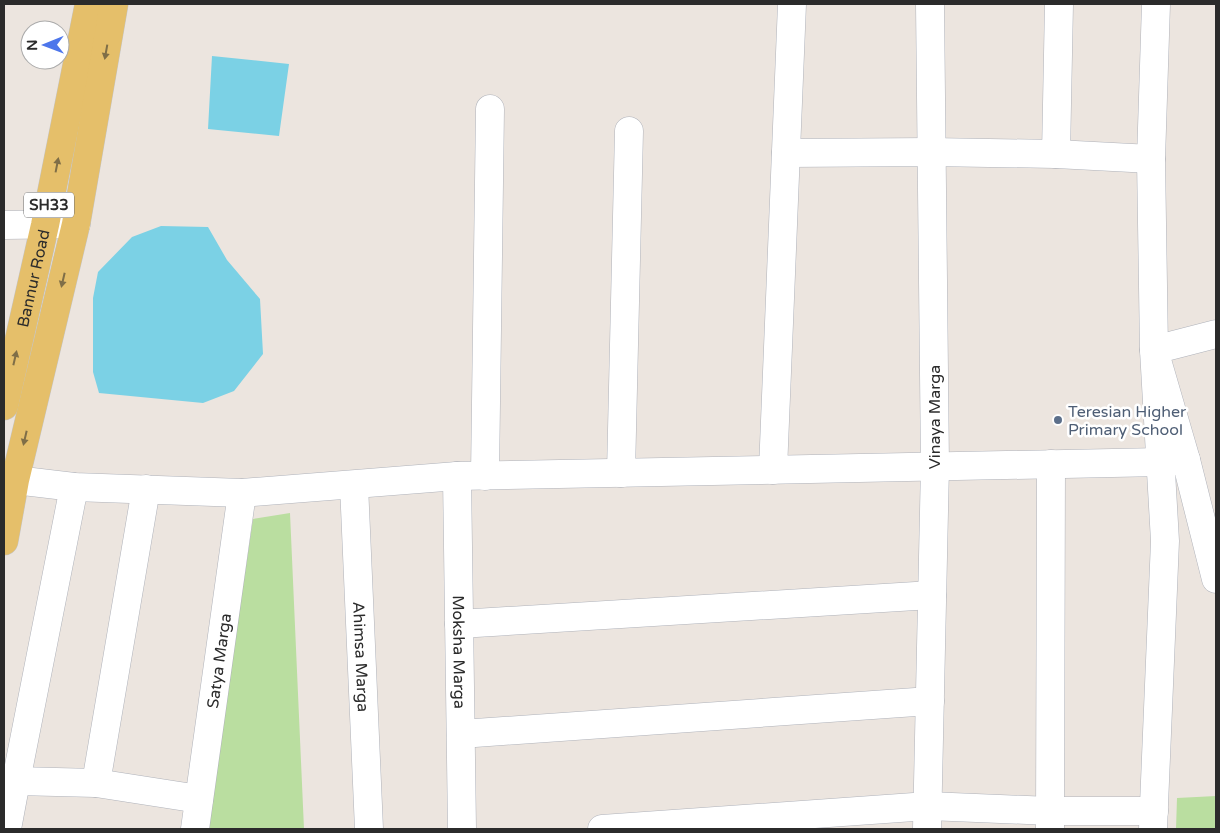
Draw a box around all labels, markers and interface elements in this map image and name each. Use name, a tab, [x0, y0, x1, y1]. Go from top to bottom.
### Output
north arrow	[20, 20, 70, 70]
text: N	[24, 39, 41, 51]
one-way arrow	[102, 44, 110, 59]
one-way arrow	[53, 158, 61, 173]
road number: SH33	[24, 192, 74, 218]
street label: Bannur Road	[13, 228, 55, 329]
one-way arrow	[58, 273, 66, 288]
one-way arrow	[11, 351, 19, 366]
street label: Vinaya Marga	[925, 365, 945, 469]
place label: Teresian Higher Primary School	[1068, 402, 1187, 440]
marker: Teresian Higher Primary School	[1052, 414, 1064, 426]
one-way arrow	[21, 431, 29, 446]
street label: Moksha Marga	[448, 595, 469, 709]
street label: Ahimsa Marga	[348, 601, 373, 713]
street label: Satya Marga	[203, 612, 236, 710]

